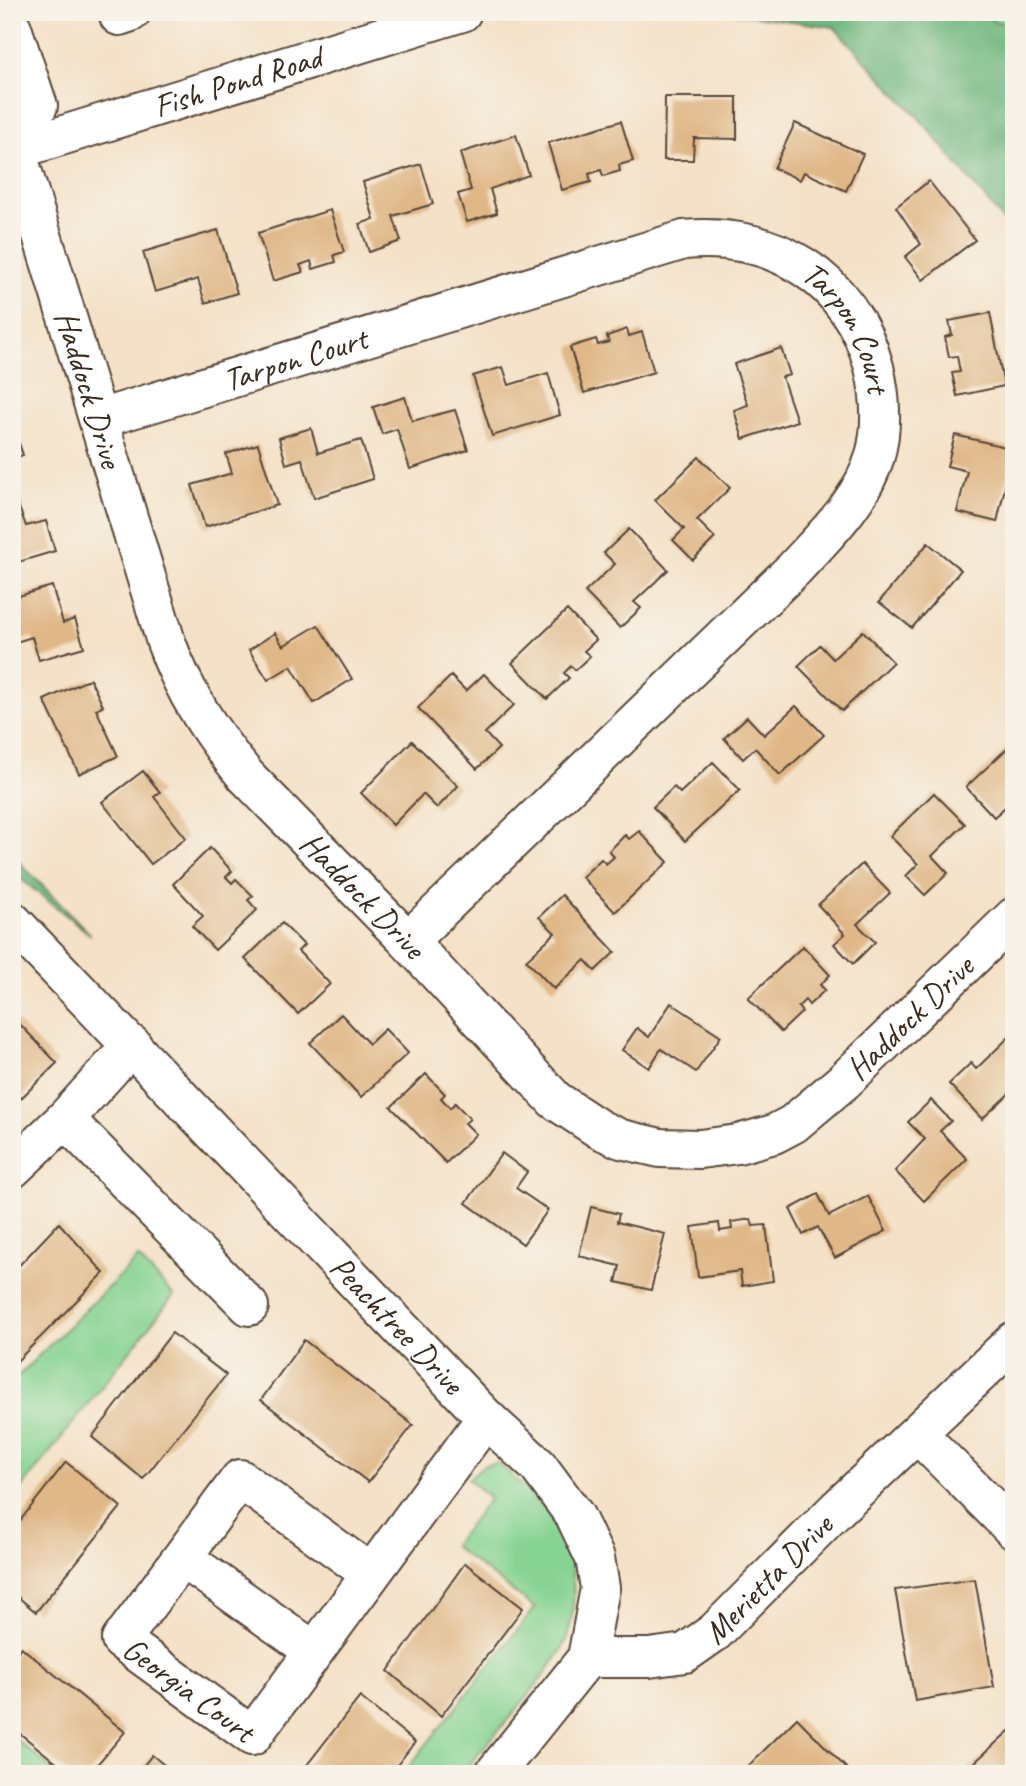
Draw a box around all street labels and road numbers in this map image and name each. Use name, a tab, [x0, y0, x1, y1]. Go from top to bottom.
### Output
street label: Fish Pond Road	[148, 34, 331, 127]
street label: Tarpon Court	[794, 252, 900, 399]
street label: Haddock Drive	[45, 306, 133, 475]
street label: Tarpon Court	[218, 316, 375, 401]
street label: Haddock Drive	[291, 823, 436, 969]
street label: Haddock Drive	[837, 945, 984, 1089]
street label: Peachtree Drive	[321, 1246, 475, 1405]
street label: Merietta Drive	[694, 1503, 843, 1653]
street label: Georgia Court	[115, 1627, 265, 1754]

